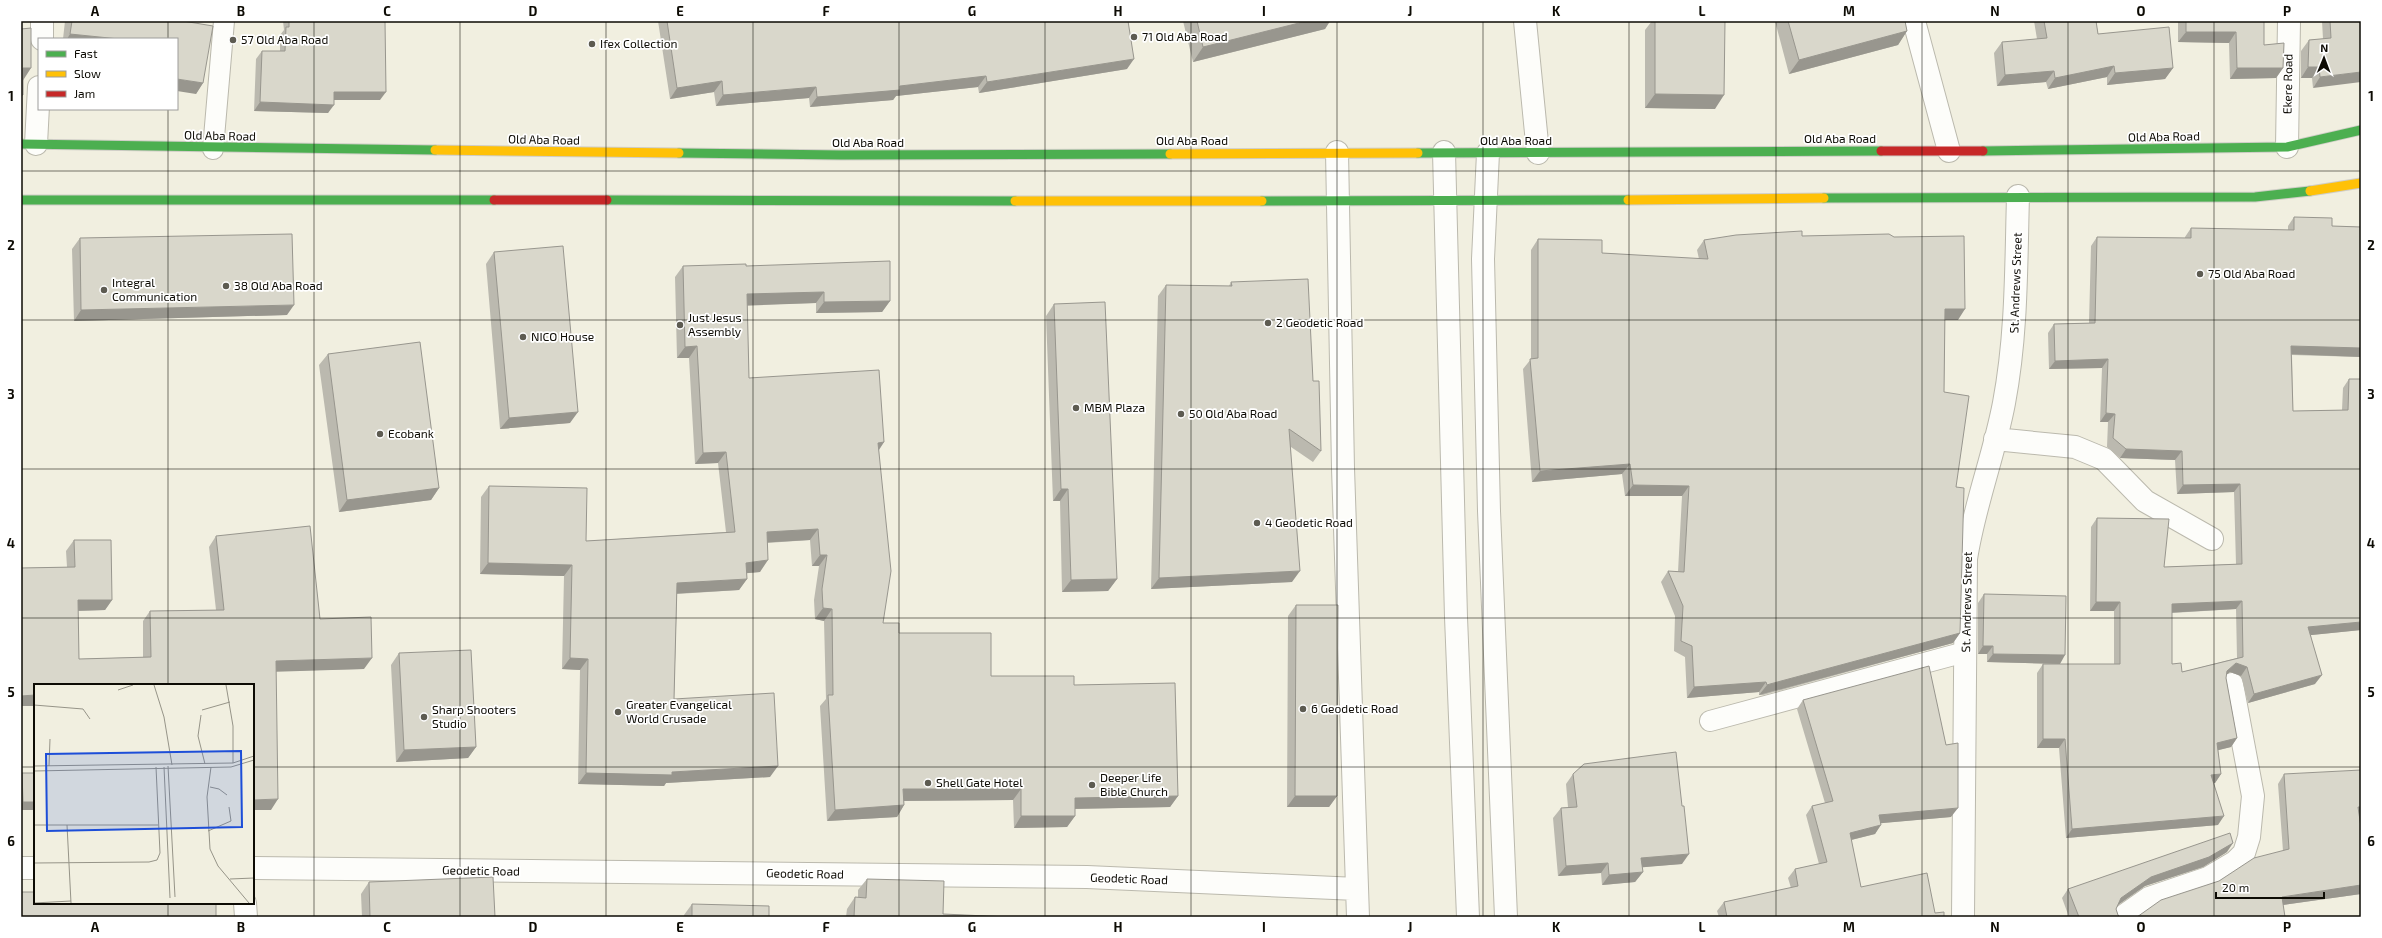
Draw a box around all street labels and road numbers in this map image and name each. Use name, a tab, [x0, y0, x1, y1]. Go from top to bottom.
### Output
street label: Ekere Road	[2279, 54, 2295, 114]
street label: Old Aba Road	[184, 127, 256, 143]
street label: Old Aba Road	[2128, 128, 2200, 144]
street label: Old Aba Road	[508, 131, 580, 147]
street label: Old Aba Road	[1804, 131, 1876, 145]
street label: Old Aba Road	[1156, 133, 1228, 147]
street label: Old Aba Road	[1480, 133, 1552, 147]
street label: Old Aba Road	[832, 135, 904, 149]
street label: St. Andrews Street	[2006, 232, 2024, 334]
street label: St. Andrews Street	[1958, 551, 1974, 652]
street label: Geodetic Road	[442, 862, 520, 878]
street label: Geodetic Road	[766, 865, 844, 881]
street label: Geodetic Road	[1090, 870, 1168, 886]

